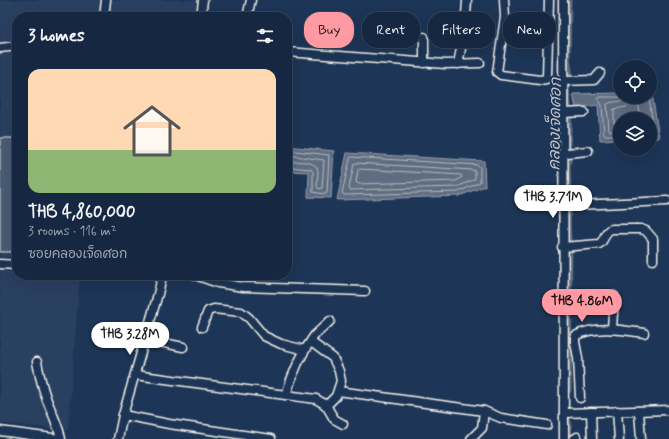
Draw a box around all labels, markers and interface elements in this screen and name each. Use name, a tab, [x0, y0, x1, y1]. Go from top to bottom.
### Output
chip: Buy	[304, 12, 354, 48]
chip: Rent	[362, 12, 420, 48]
chip: Filters	[428, 12, 495, 48]
chip: New	[503, 12, 556, 48]
text: 3 homes	[28, 25, 85, 47]
icon: filters	[254, 25, 276, 47]
map controls	[613, 60, 657, 156]
button: locate	[613, 60, 657, 104]
water label: คลองเจ็ดศอก	[543, 77, 567, 171]
icon: home	[116, 95, 188, 167]
button: layers	[613, 112, 657, 156]
pin: THB 3.71M	[507, 185, 599, 219]
text: THB 3.71M	[523, 189, 583, 206]
text: THB 4,860,000	[28, 201, 136, 223]
text: 3 rooms · 116 m²	[28, 223, 117, 240]
text: ซอยคลองเจ็ดศอก	[28, 246, 127, 263]
pin: THB 4.86M	[536, 289, 628, 323]
text: THB 4.86M	[551, 293, 613, 310]
pin: THB 3.28M	[84, 322, 176, 356]
text: THB 3.28M	[100, 326, 160, 343]

